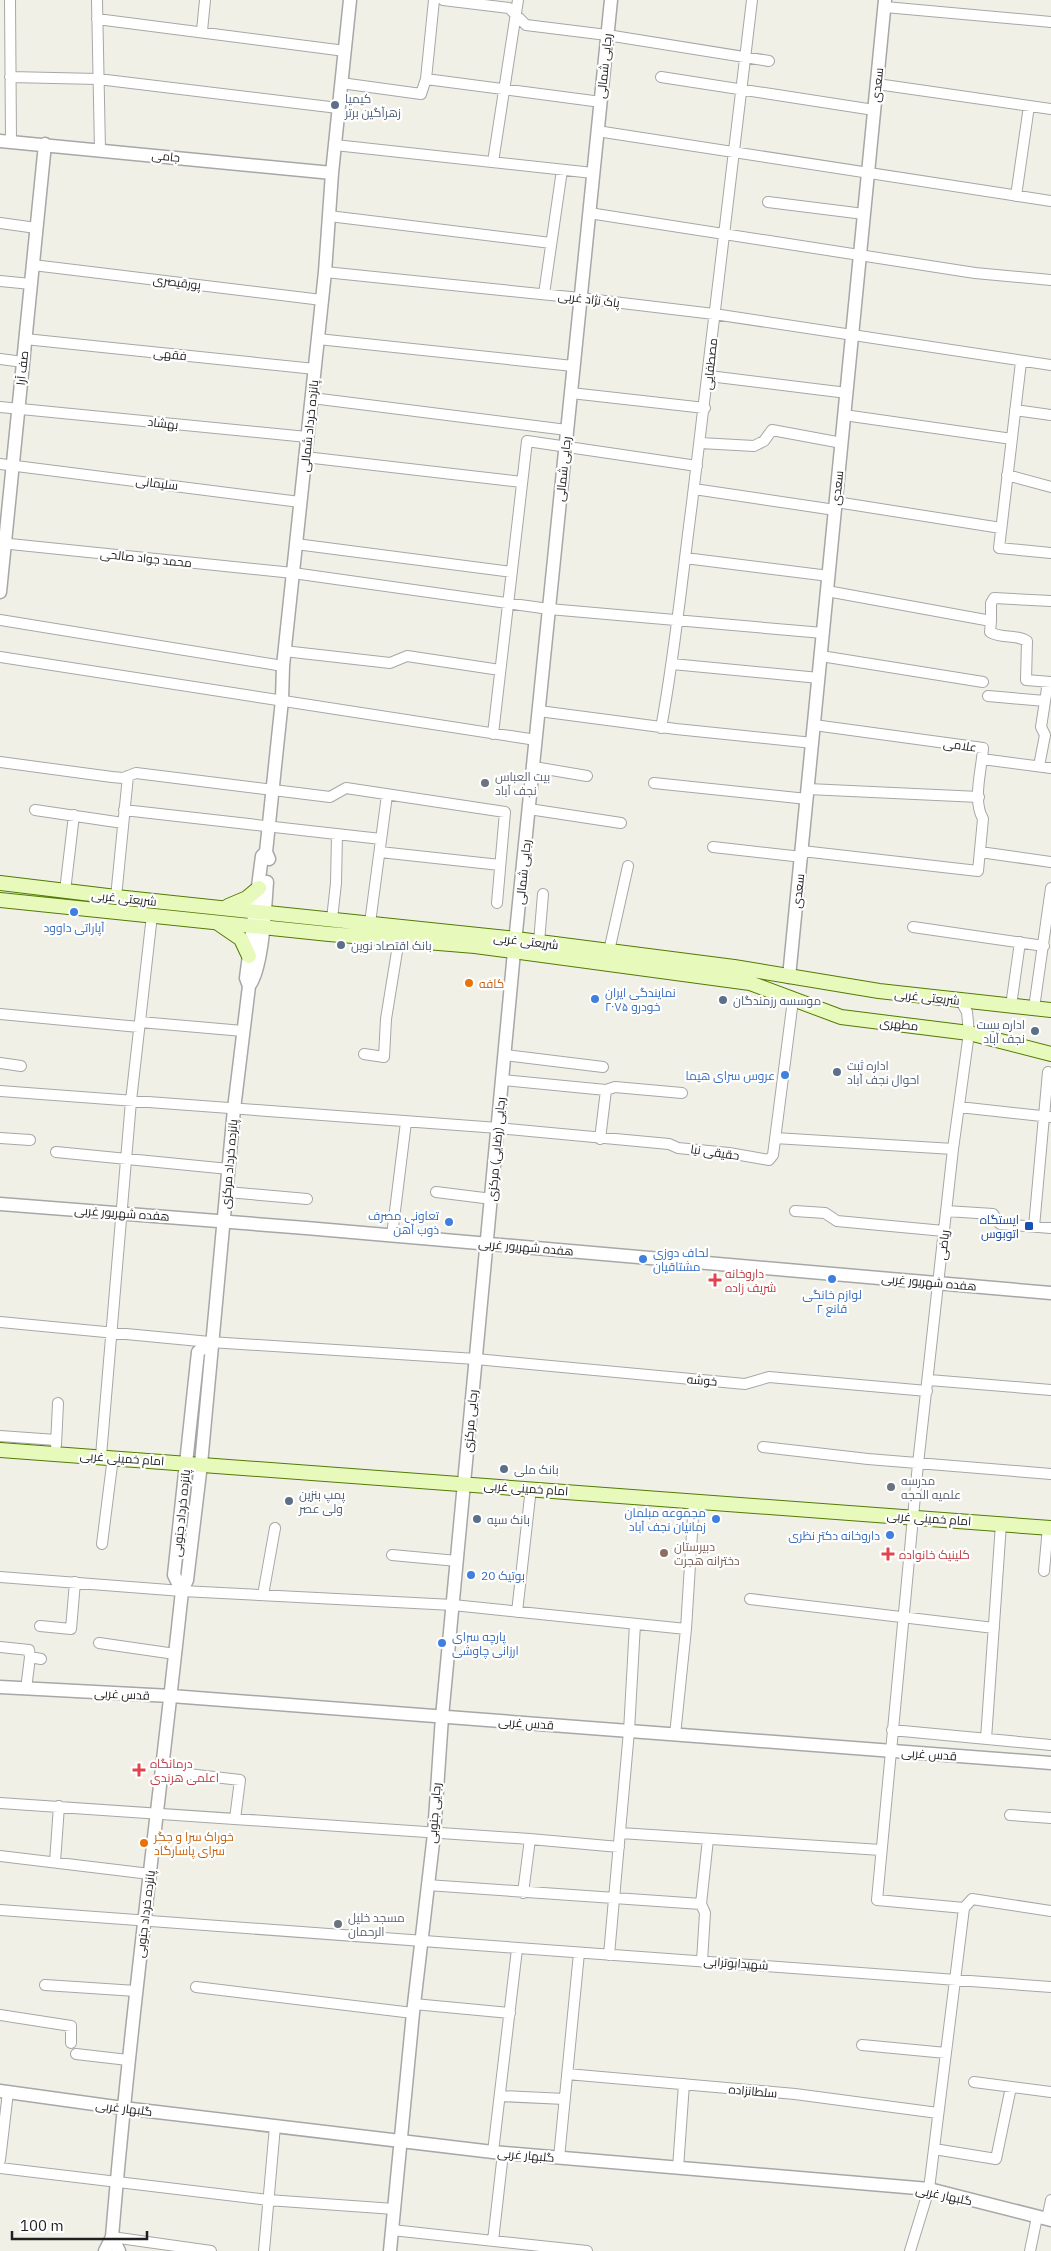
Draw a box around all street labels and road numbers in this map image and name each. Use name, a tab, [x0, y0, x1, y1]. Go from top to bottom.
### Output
street label: رجایی شمالی	[593, 33, 615, 99]
street label: سعدی	[868, 67, 886, 103]
street label: جامی	[151, 147, 181, 165]
street label: پورقیصری	[152, 272, 203, 294]
street label: پاک نژاد غربی	[557, 288, 622, 312]
street label: مصطفایی	[700, 337, 720, 391]
street label: فقهی	[153, 345, 187, 363]
street label: صف آرا	[13, 350, 31, 386]
street label: پانزده خرداد شمالی	[297, 378, 323, 473]
street label: بهشاد	[147, 414, 179, 432]
street label: رجایی شمالی	[552, 436, 574, 502]
street label: سعدی	[828, 470, 846, 506]
street label: سلیمانی	[135, 473, 179, 493]
street label: محمد جواد صالحی	[99, 546, 193, 570]
street label: علامی	[942, 735, 978, 755]
street label: رجایی شمالی	[512, 839, 534, 905]
street label: سعدی	[789, 873, 807, 909]
street label: شریعتی غربی	[91, 887, 157, 909]
street label: شریعتی غربی	[493, 930, 559, 952]
street label: شریعتی غربی	[894, 986, 960, 1008]
street label: مطهری	[879, 1015, 919, 1033]
street label: رجایی (رضایی) مرکزی	[484, 1096, 508, 1202]
street label: پانزده خرداد مرکزی	[218, 1118, 242, 1210]
street label: حقیقی نیا	[690, 1141, 740, 1163]
street label: هفده شهریور غربی	[74, 1202, 170, 1224]
street label: ریاضی	[934, 1229, 952, 1261]
street label: هفده شهریور غربی	[478, 1235, 574, 1259]
street label: هفده شهریور غربی	[881, 1270, 977, 1294]
street label: خوشه	[686, 1371, 718, 1389]
street label: رجایی مرکزی	[460, 1389, 480, 1453]
street label: امام خمینی غربی	[79, 1448, 165, 1469]
street label: پانزده خرداد جنوبی	[169, 1468, 195, 1558]
street label: امام خمینی غربی	[483, 1478, 569, 1499]
street label: امام خمینی غربی	[886, 1508, 972, 1529]
street label: قدس غربی	[94, 1685, 150, 1703]
street label: قدس غربی	[498, 1714, 554, 1732]
street label: قدس غربی	[901, 1745, 957, 1763]
street label: رجایی جنوبی	[424, 1782, 444, 1844]
street label: پانزده خرداد جنوبی	[132, 1869, 160, 1959]
street label: شهیدابوترابی	[703, 1953, 769, 1973]
street label: سلطانزاده	[728, 2081, 778, 2101]
street label: گلبهار غربی	[95, 2097, 153, 2119]
street label: گلبهار غربی	[497, 2145, 555, 2165]
street label: گلبهار غربی	[914, 2182, 974, 2208]

